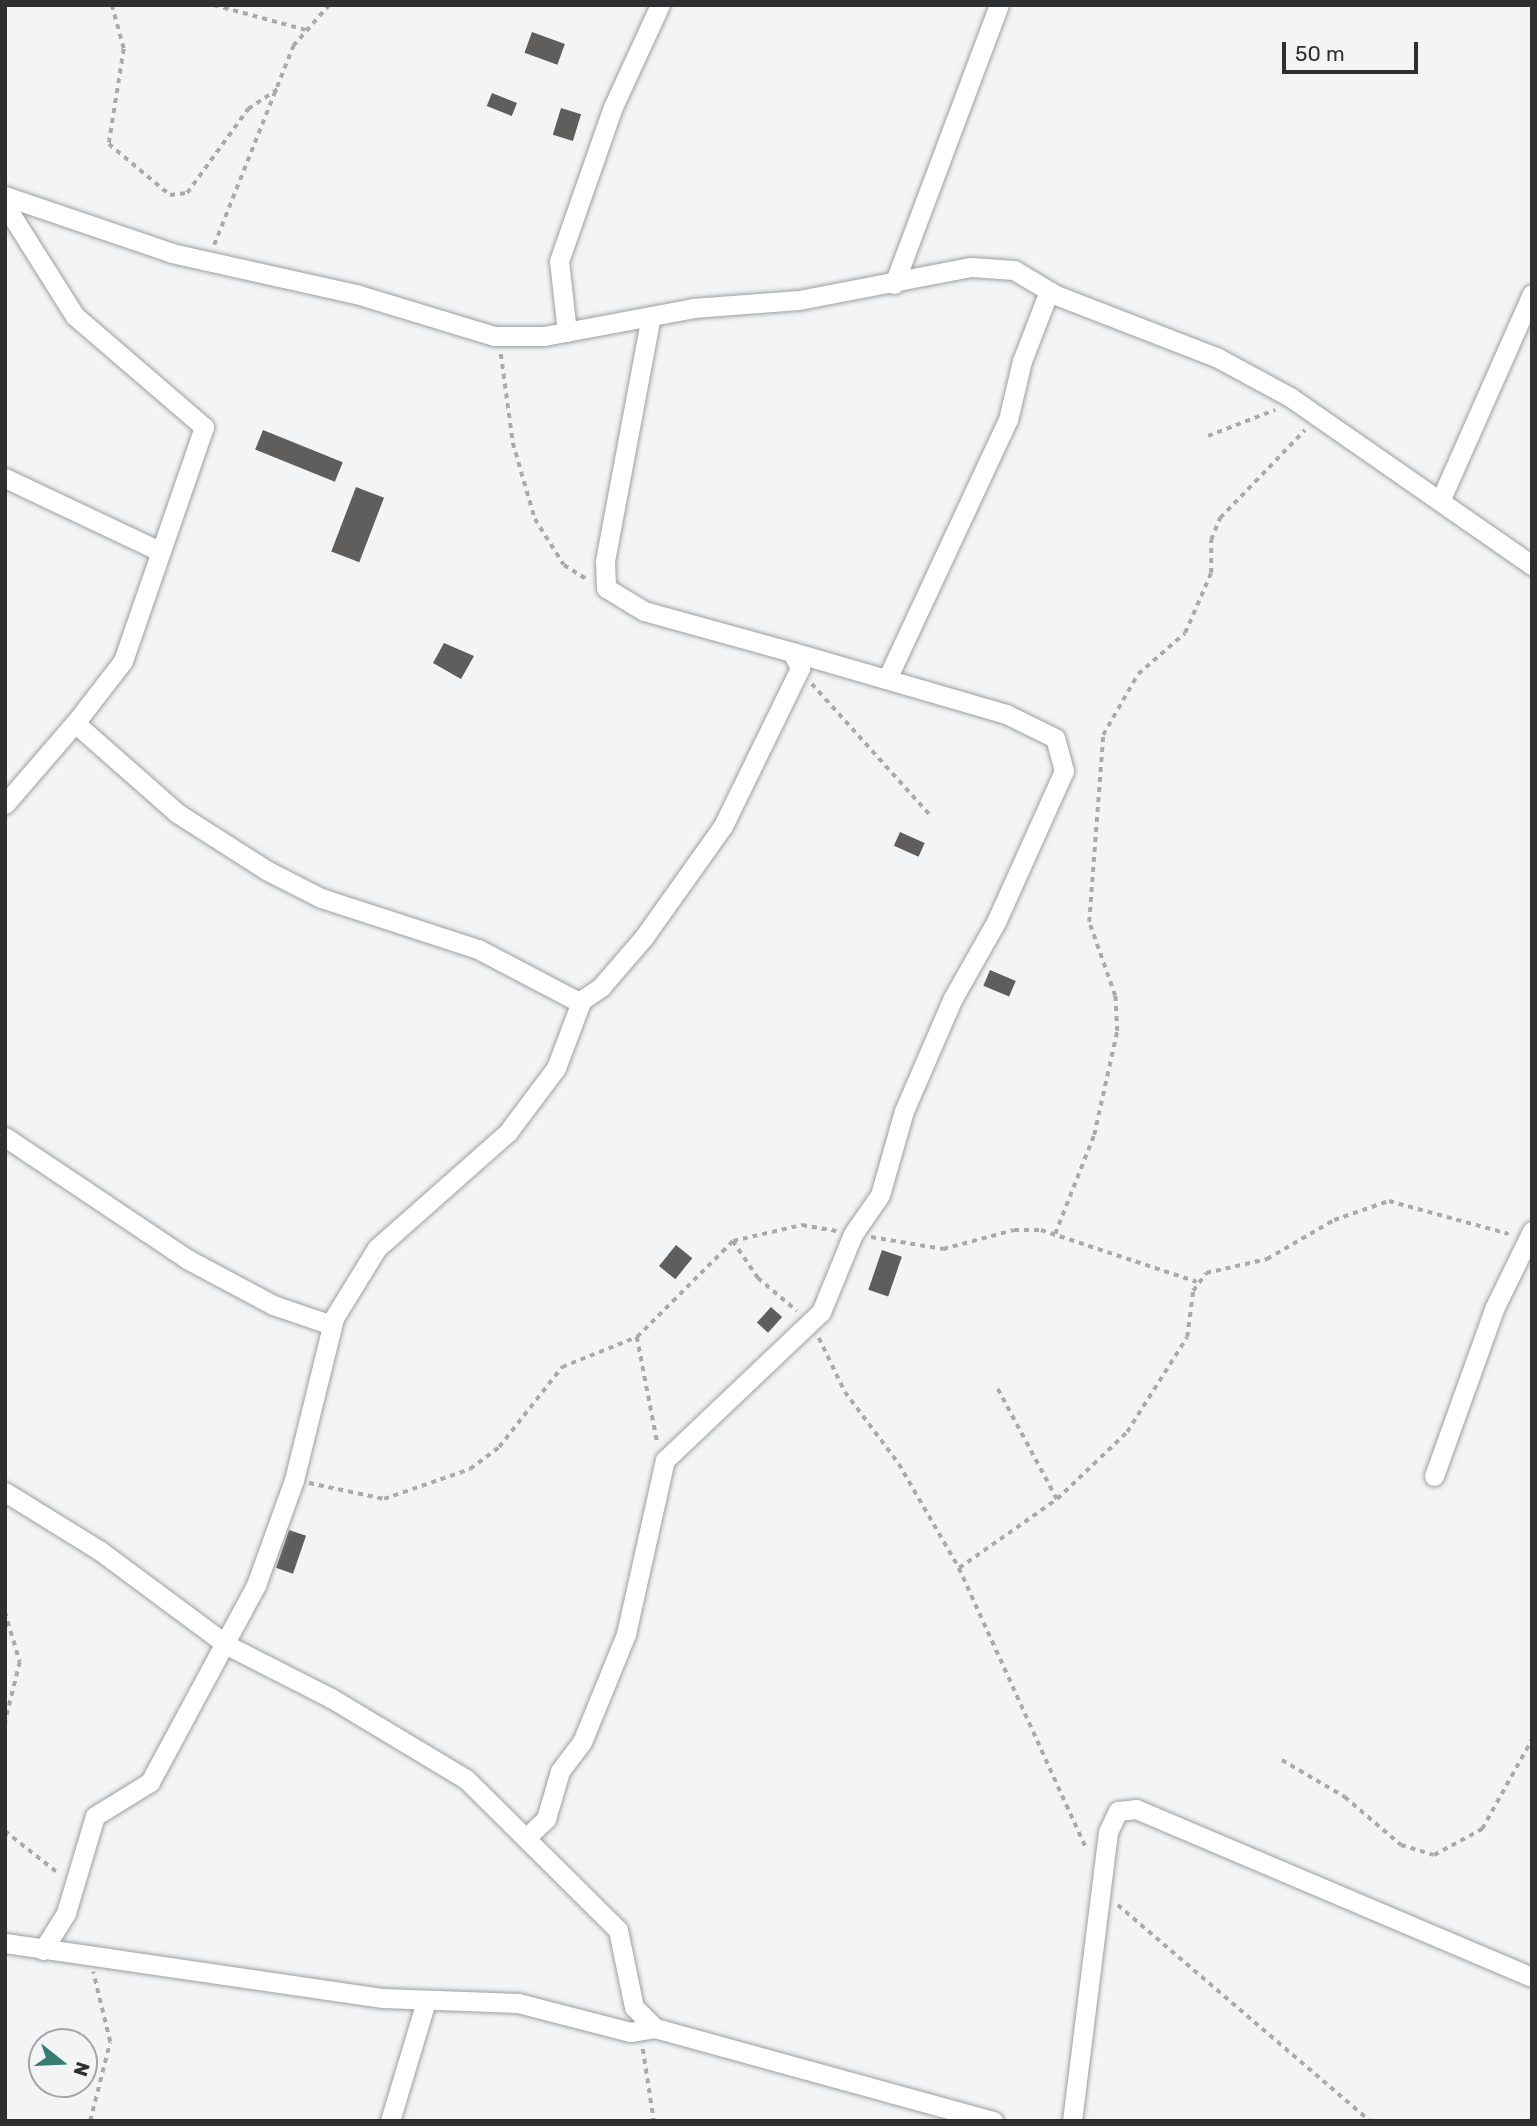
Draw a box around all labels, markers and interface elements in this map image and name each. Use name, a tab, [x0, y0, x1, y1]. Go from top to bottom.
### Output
scale bar	[1285, 28, 1422, 72]
text: 50 m	[1295, 41, 1345, 66]
north arrow	[28, 2028, 98, 2098]
text: N	[68, 2059, 95, 2079]

